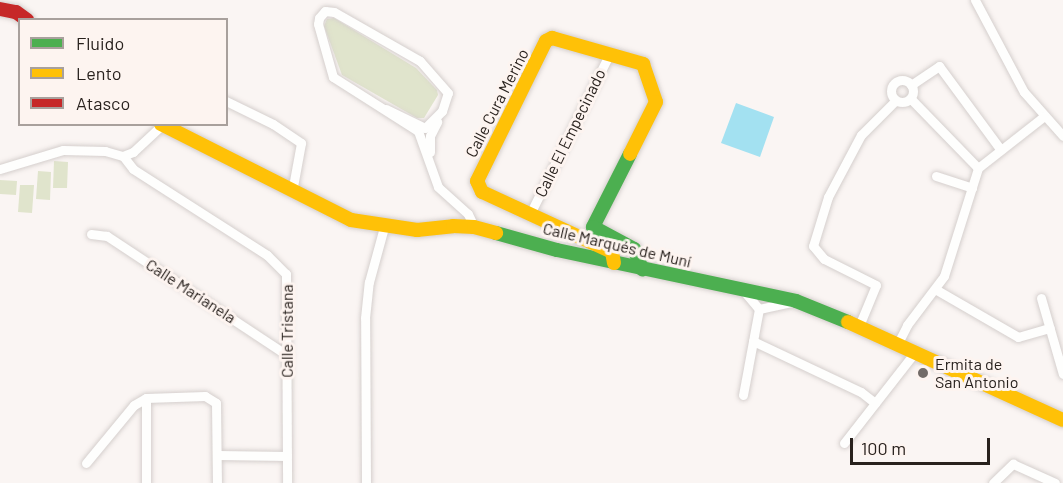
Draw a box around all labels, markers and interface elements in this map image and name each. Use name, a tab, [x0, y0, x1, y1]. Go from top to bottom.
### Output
legend	[18, 18, 228, 126]
text: Fluido	[76, 32, 124, 54]
street label: Calle Cura Merino	[461, 45, 533, 161]
text: Lento	[76, 62, 122, 84]
street label: Calle El Empecinado	[531, 66, 609, 200]
text: Atasco	[76, 92, 130, 114]
street label: Calle Marqués de Muní	[541, 219, 693, 271]
street label: Calle Marianela	[142, 255, 240, 327]
street label: Calle Tristana	[277, 284, 297, 378]
place label: Ermita de San Antonio	[935, 354, 1018, 392]
marker: Ermita de San Antonio	[916, 366, 930, 380]
scale bar	[853, 426, 992, 464]
text: 100 m	[861, 437, 906, 459]

